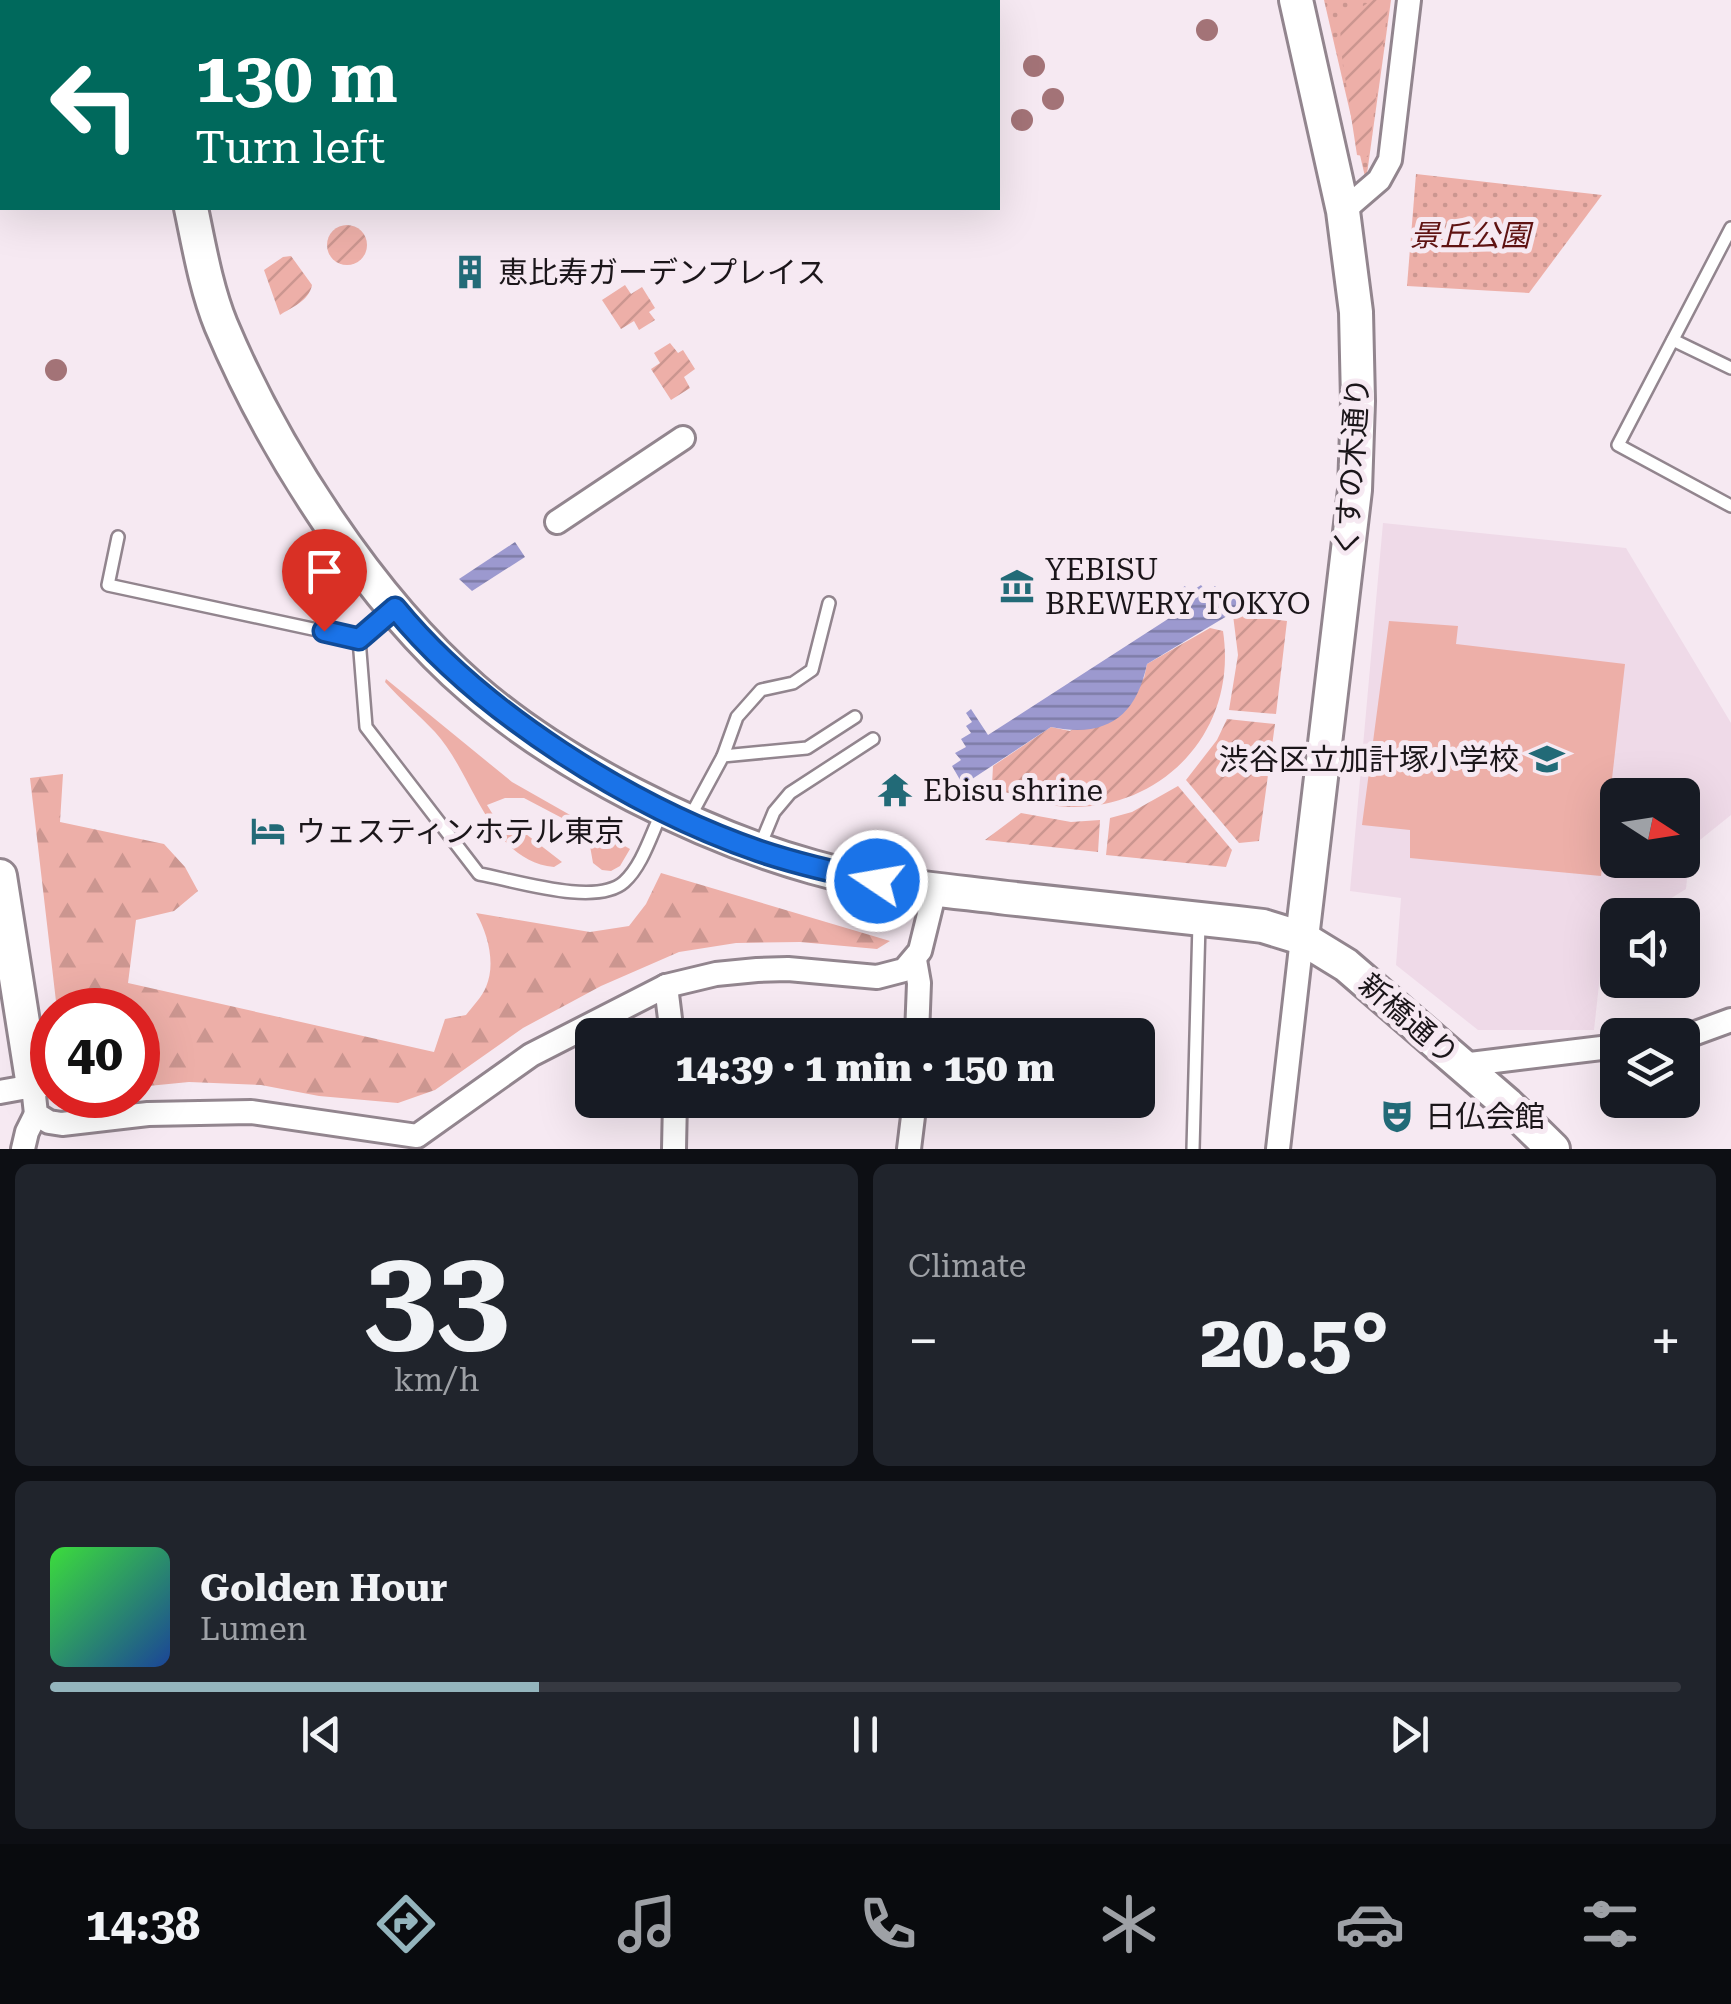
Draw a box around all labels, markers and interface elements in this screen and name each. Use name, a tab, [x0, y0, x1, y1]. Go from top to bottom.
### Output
text: 130 m	[195, 37, 398, 119]
icon: left	[30, 40, 160, 170]
text: Turn left	[195, 121, 385, 174]
park label: 景丘公園	[1410, 218, 1534, 253]
building icon: 恵比寿ガーデンプレイス	[451, 253, 489, 291]
place label: 恵比寿ガーデンプレイス	[498, 255, 826, 290]
street label: くすの木通り	[1328, 376, 1376, 558]
pin	[282, 529, 367, 632]
icon: arrive	[297, 544, 352, 599]
place label: YEBISU BREWERY TOKYO	[1045, 552, 1311, 621]
museum icon: YEBISU BREWERY TOKYO	[998, 567, 1036, 605]
school or university icon: 渋谷区立加計塚小学校	[1528, 740, 1566, 778]
place label: 渋谷区立加計塚小学校	[1219, 742, 1519, 777]
temple icon: Ebisu shrine	[876, 771, 914, 809]
place label: Ebisu shrine	[923, 773, 1103, 808]
north arrow	[1600, 778, 1700, 878]
map controls	[1600, 778, 1700, 1118]
hotel icon: ウェスティンホテル東京	[249, 812, 287, 850]
place label: ウェスティンホテル東京	[296, 814, 624, 849]
position arrow	[825, 829, 929, 933]
button: sound	[1600, 898, 1700, 998]
street label: 新橋通り	[1352, 966, 1466, 1072]
speed limit sign: 40	[30, 988, 160, 1118]
button: layers	[1600, 1018, 1700, 1118]
text: 14:39 · 1 min · 150 m	[675, 1046, 1055, 1090]
theatre icon: 日仏会館	[1378, 1097, 1416, 1135]
place label: 日仏会館	[1425, 1099, 1545, 1134]
text: 33	[364, 1219, 509, 1372]
text: Climate	[908, 1247, 1026, 1285]
text: 20.5°	[1200, 1297, 1389, 1385]
text: −	[908, 1309, 939, 1373]
text: +	[1650, 1309, 1681, 1373]
text: km/h	[394, 1361, 479, 1399]
text: Golden Hour	[200, 1566, 448, 1610]
text: Lumen	[200, 1610, 307, 1648]
icon: previous	[294, 1707, 349, 1762]
icon: pause	[838, 1707, 893, 1762]
icon: next	[1382, 1707, 1437, 1762]
icon: directions	[371, 1889, 441, 1959]
icon: music	[612, 1889, 682, 1959]
icon: phone	[853, 1889, 923, 1959]
icon: climate	[1094, 1889, 1164, 1959]
icon: car	[1335, 1889, 1405, 1959]
icon: filters	[1575, 1889, 1645, 1959]
text: 14:38	[85, 1898, 200, 1951]

